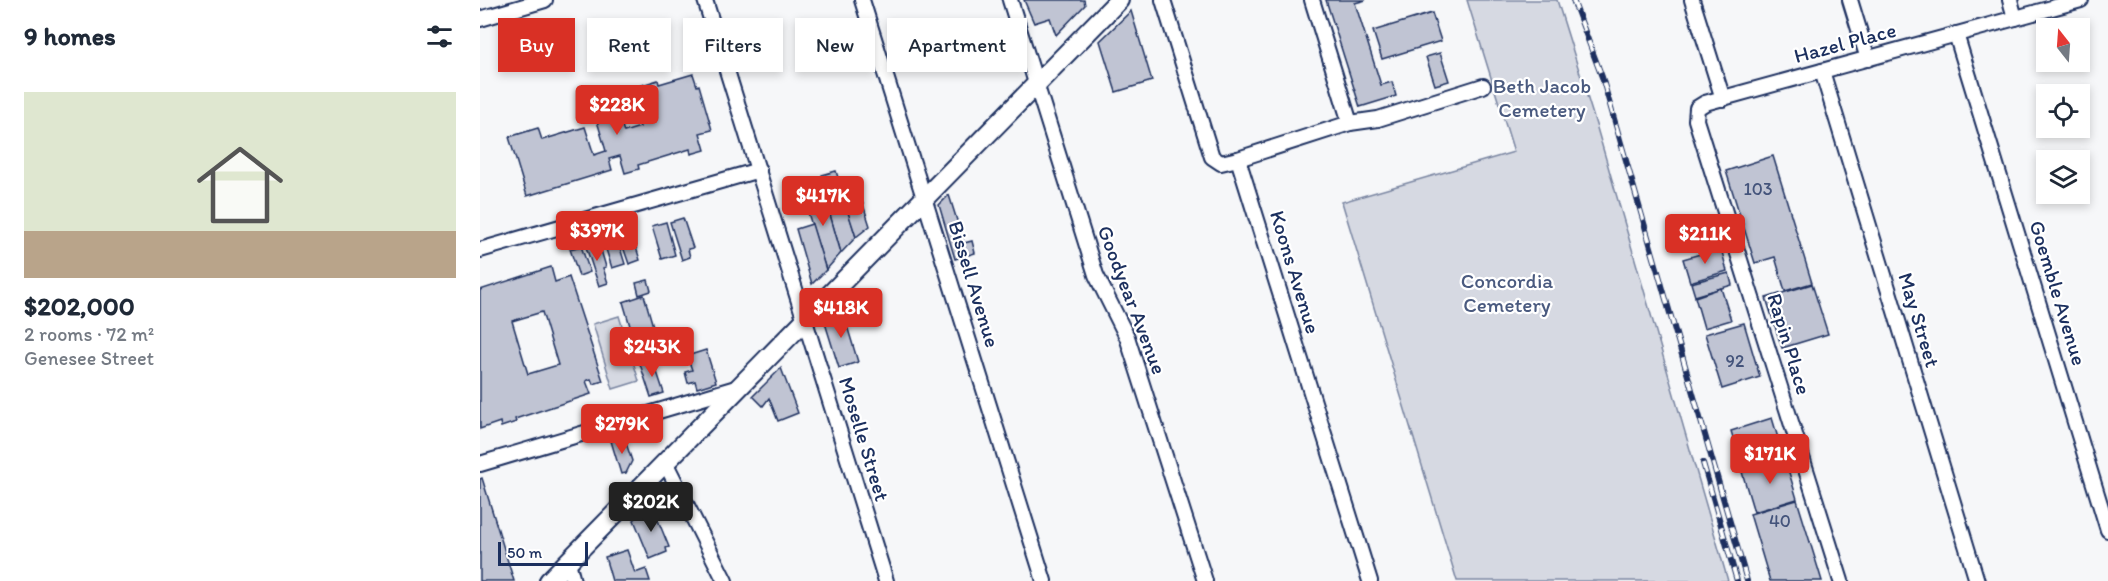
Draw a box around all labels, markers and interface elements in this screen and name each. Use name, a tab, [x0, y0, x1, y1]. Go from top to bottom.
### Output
street label: Hazel Place	[1791, 17, 1899, 68]
chip: Buy	[498, 18, 575, 72]
chip: Rent	[587, 18, 671, 72]
chip: Filters	[683, 18, 783, 72]
chip: New	[795, 18, 875, 72]
chip: Apartment	[887, 18, 1027, 72]
north arrow	[2036, 18, 2090, 72]
map controls	[2036, 18, 2090, 204]
text: 9 homes	[24, 20, 116, 52]
icon: filters	[423, 20, 456, 53]
park label: Beth Jacob Cemetery	[1493, 73, 1591, 122]
button: locate	[2036, 84, 2090, 138]
pin: $228K	[575, 85, 659, 136]
text: $228K	[590, 92, 644, 116]
icon: home	[186, 131, 294, 239]
button: layers	[2036, 150, 2090, 204]
pin: $417K	[781, 176, 865, 227]
house number: 103	[1743, 178, 1773, 200]
text: $417K	[796, 183, 850, 207]
street label: Koons Avenue	[1265, 207, 1326, 336]
pin: $397K	[555, 211, 639, 262]
pin: $211K	[1663, 214, 1747, 265]
street label: Goemble Avenue	[2025, 217, 2092, 368]
text: $397K	[570, 218, 624, 242]
street label: Bissell Avenue	[943, 218, 1006, 350]
text: $211K	[1679, 221, 1731, 245]
street label: Goodyear Avenue	[1093, 222, 1172, 378]
park label: Concordia Cemetery	[1461, 268, 1553, 317]
street label: May Street	[1893, 269, 1946, 370]
pin: $418K	[799, 288, 883, 339]
text: $202,000	[24, 290, 135, 322]
street label: Rapin Place	[1762, 290, 1817, 398]
text: $418K	[813, 295, 869, 319]
text: 2 rooms · 72 m²	[24, 322, 154, 346]
pin: $243K	[610, 327, 694, 378]
text: $243K	[624, 334, 680, 358]
text: Genesee Street	[24, 346, 154, 370]
house number: 92	[1726, 350, 1745, 372]
street label: Moselle Street	[834, 374, 895, 504]
pin: $279K	[580, 404, 664, 455]
text: $279K	[595, 411, 649, 435]
pin: $171K	[1728, 434, 1812, 485]
text: $171K	[1744, 441, 1796, 465]
pin: $202K	[609, 482, 693, 533]
text: $202K	[623, 489, 679, 513]
house number: 40	[1769, 510, 1791, 532]
scale bar	[498, 539, 588, 566]
text: 50 m	[507, 543, 542, 562]

